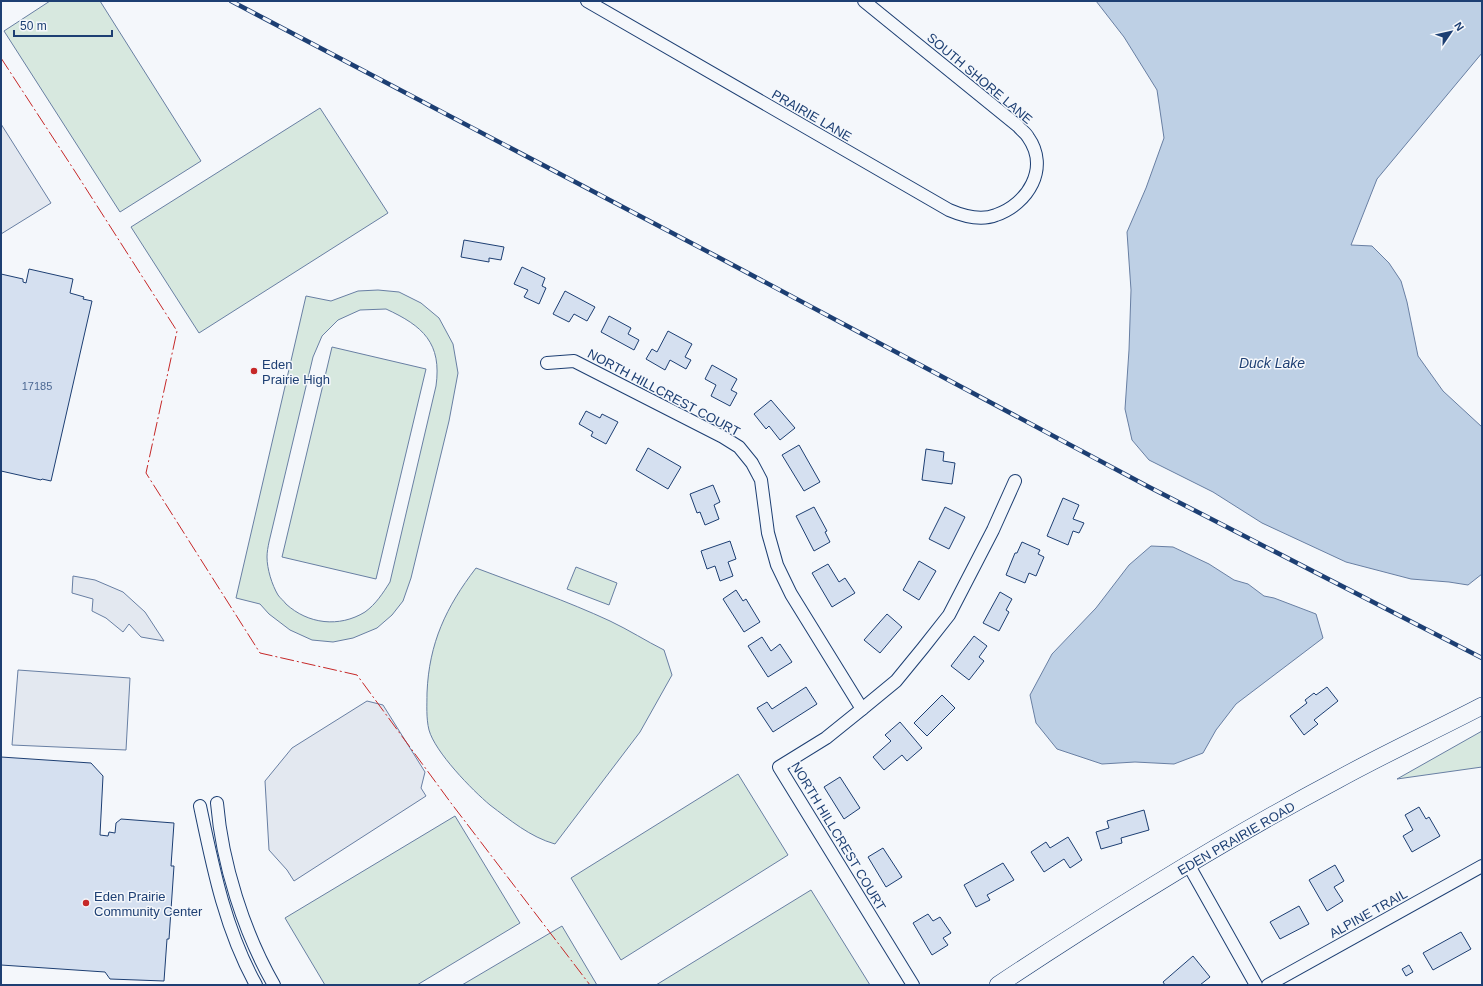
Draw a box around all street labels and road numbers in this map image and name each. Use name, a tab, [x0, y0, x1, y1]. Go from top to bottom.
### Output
street label: SOUTH SHORE LANE	[924, 30, 1036, 127]
street label: PRAIRIE LANE	[769, 87, 855, 144]
street label: NORTH HILLCREST COURT	[585, 346, 743, 439]
street label: NORTH HILLCREST COURT	[788, 759, 889, 913]
street label: EDEN PRAIRIE ROAD	[1175, 799, 1298, 878]
street label: ALPINE TRAIL	[1327, 886, 1410, 941]

